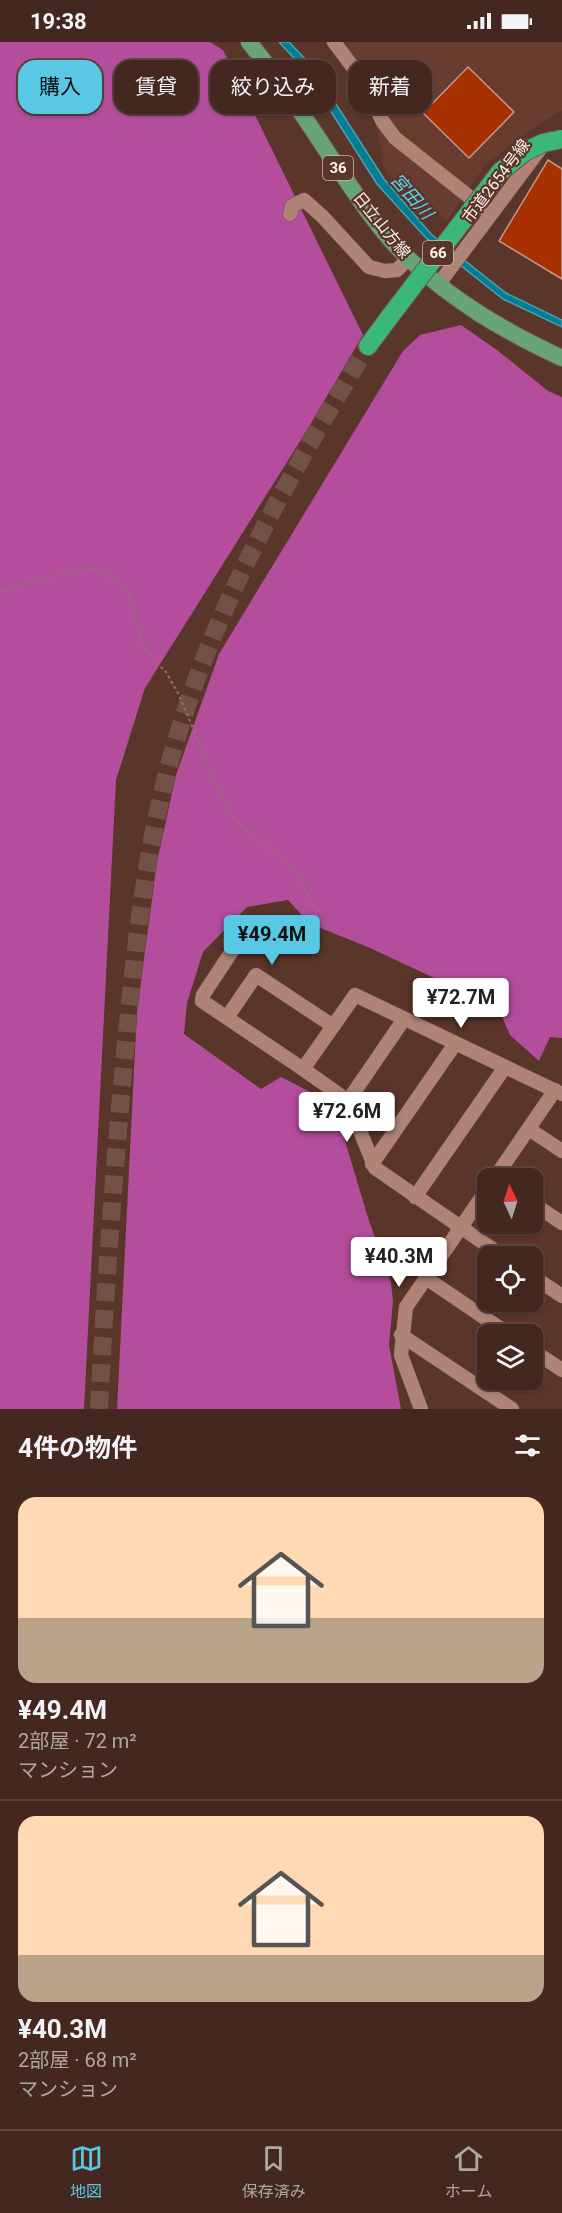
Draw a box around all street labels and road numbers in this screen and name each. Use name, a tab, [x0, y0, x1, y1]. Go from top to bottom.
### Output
street label: 市道2654号線	[458, 135, 534, 227]
road number: 36	[323, 156, 353, 180]
street label: 日立山方線	[349, 188, 415, 262]
road number: 66	[423, 241, 453, 265]

